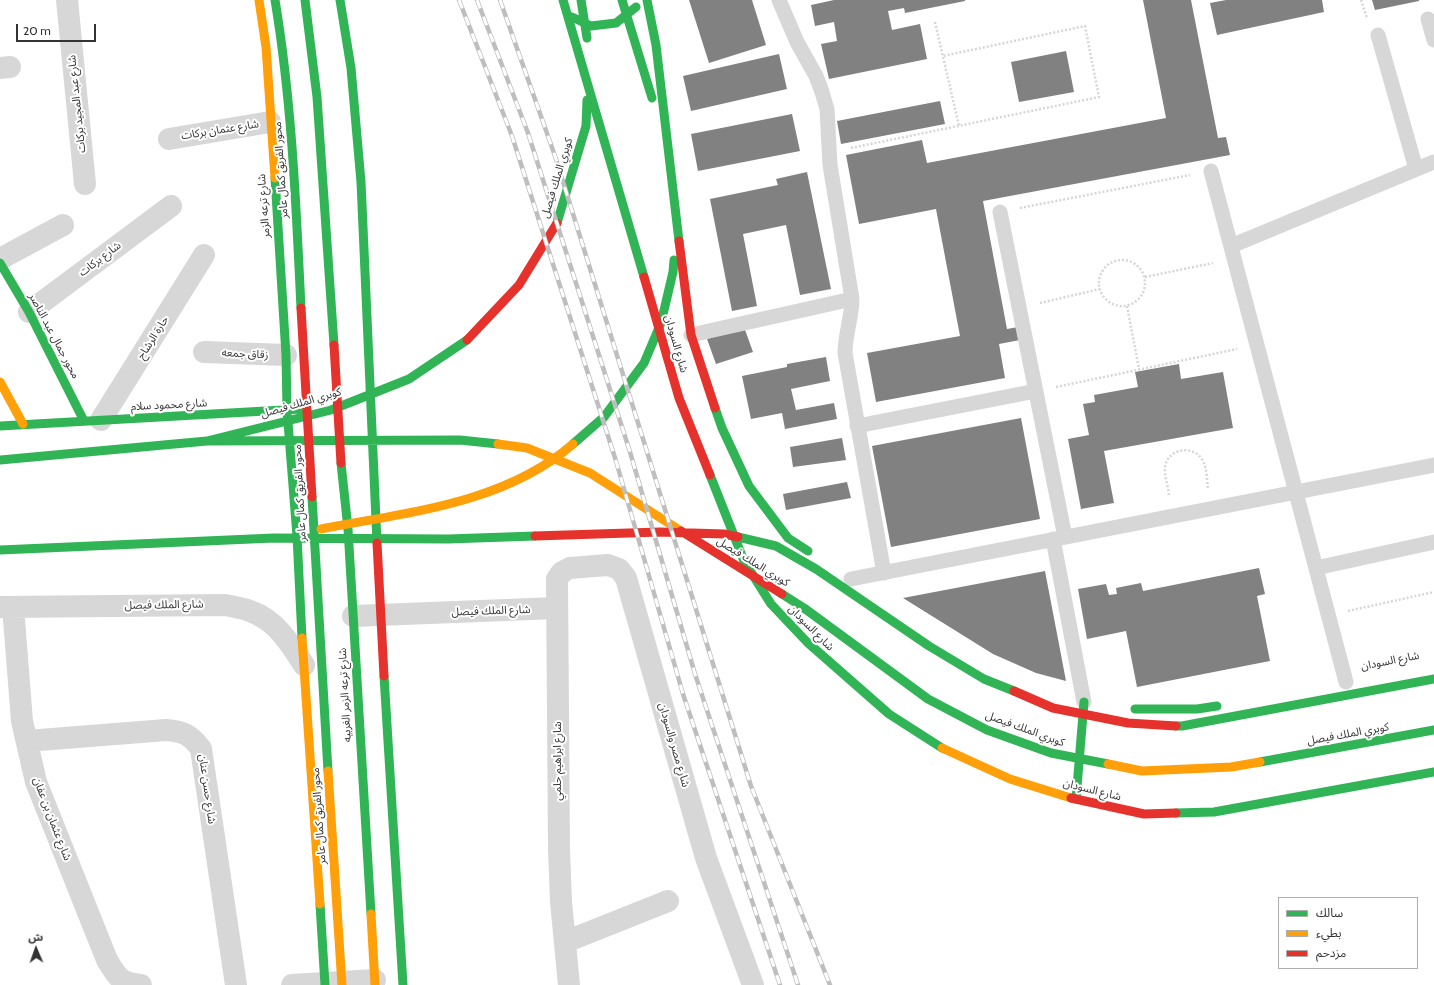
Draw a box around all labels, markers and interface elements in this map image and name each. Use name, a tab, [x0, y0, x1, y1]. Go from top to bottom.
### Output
scale bar	[18, 16, 98, 42]
text: 20 m	[23, 23, 51, 38]
street label: شارع عبد المجيد بركات	[65, 54, 89, 154]
street label: شارع عثمان بركات	[180, 117, 260, 143]
street label: محور الفريق كمال عامر	[271, 121, 291, 219]
street label: كوبري الملك فيصل	[539, 136, 575, 220]
street label: شارع ترعه الزمر	[255, 174, 273, 238]
street label: شارع بركات	[76, 239, 124, 279]
street label: محور جمال عبد الناصر	[26, 291, 82, 381]
street label: حارة الرشاح	[135, 314, 171, 362]
street label: شارع السودان	[661, 314, 691, 374]
street label: زقاق جمعه	[221, 346, 269, 362]
street label: كوبري الملك فيصل	[259, 385, 343, 421]
street label: شارع محمود سلام	[130, 396, 208, 414]
street label: محور الفريق كمال عامر	[291, 444, 309, 542]
street label: كوبري الملك فيصل	[714, 534, 792, 590]
street label: شارع الملك فيصل	[124, 598, 204, 612]
street label: شارع السودان	[785, 602, 837, 654]
street label: شارع الملك فيصل	[451, 603, 531, 619]
street label: شارع ترعه الزمر الغربيه	[336, 648, 354, 742]
street label: شارع السودان	[1360, 649, 1420, 673]
street label: شارع مصر والسودان	[656, 701, 692, 789]
street label: كوبري الملك فيصل	[984, 709, 1066, 749]
street label: كوبري الملك فيصل	[1306, 720, 1390, 748]
street label: شارع ابراهيم حلمي	[551, 721, 565, 801]
street label: شارع حسن عنان	[196, 753, 218, 825]
street label: محور الفريق كمال عامر	[309, 767, 329, 865]
street label: شارع عثمان بن عفان	[30, 775, 74, 863]
street label: شارع السودان	[1062, 776, 1122, 804]
legend	[1278, 897, 1418, 969]
text: سالك	[1316, 905, 1343, 920]
text: بطيء	[1316, 925, 1342, 940]
north arrow	[16, 929, 56, 969]
text: ش	[28, 930, 43, 944]
text: مزدحم	[1316, 945, 1346, 960]

